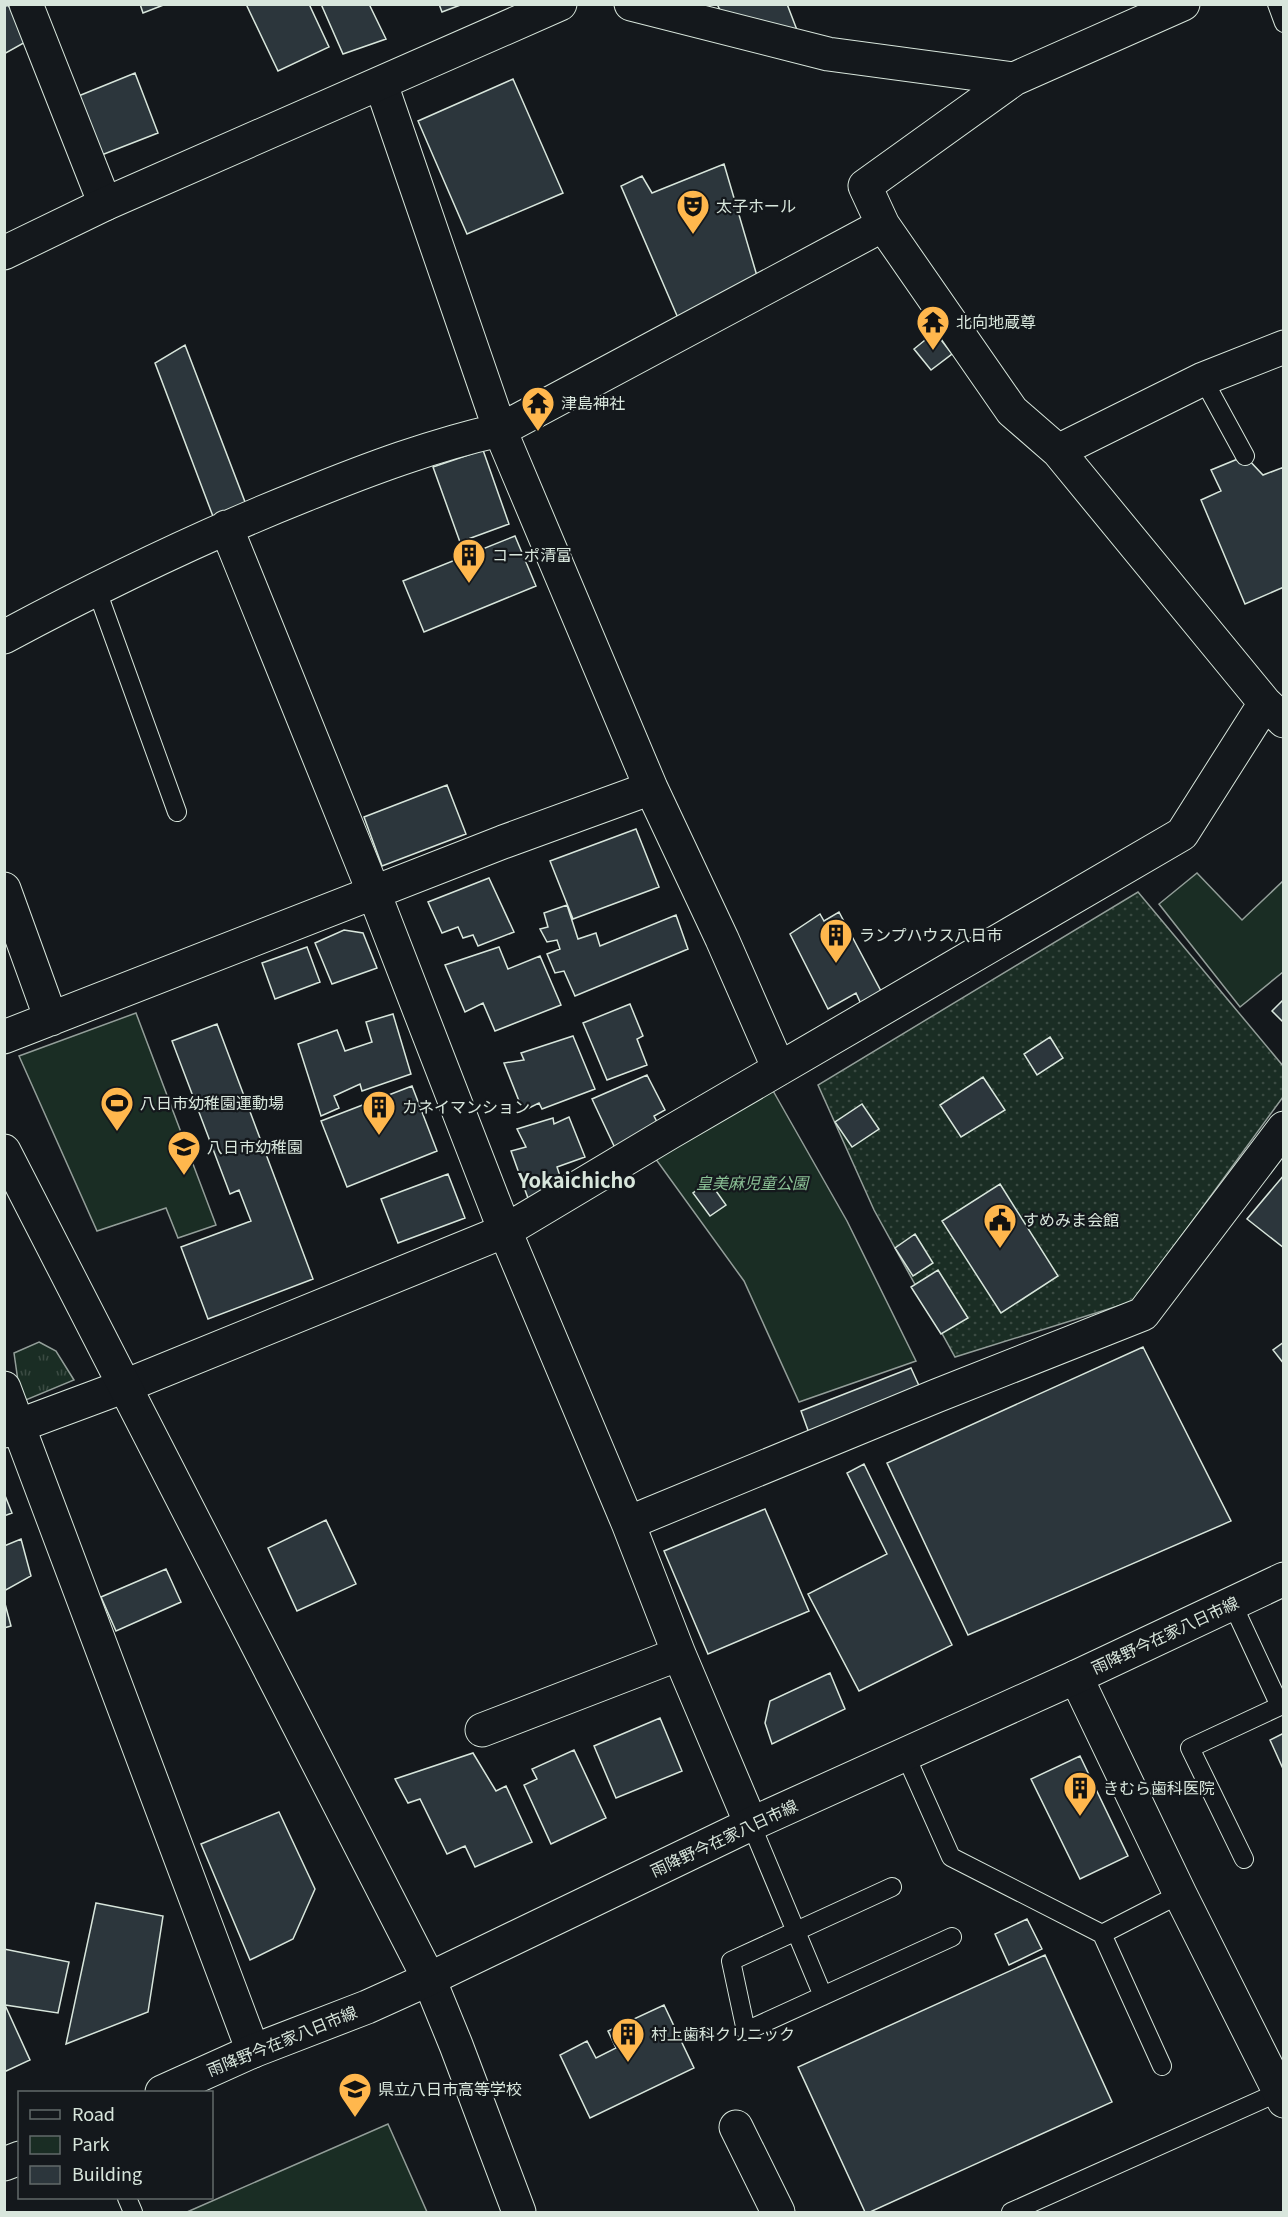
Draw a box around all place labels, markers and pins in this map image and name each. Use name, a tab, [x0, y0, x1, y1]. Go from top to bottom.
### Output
theatre icon: 太子ホール	[675, 188, 711, 235]
place label: 太子ホール	[716, 193, 796, 217]
temple icon: 北向地蔵尊	[915, 304, 951, 351]
place label: 北向地蔵尊	[956, 309, 1036, 333]
temple icon: 津島神社	[520, 385, 556, 432]
place label: 津島神社	[561, 390, 625, 414]
building icon: コーポ清富	[451, 537, 487, 584]
place label: コーポ清富	[492, 542, 572, 566]
building icon: ランプハウス八日市	[818, 917, 854, 964]
place label: ランプハウス八日市	[859, 922, 1003, 946]
sports icon: 八日市幼稚園運動場	[99, 1085, 135, 1132]
building icon: カネイマンション	[361, 1089, 397, 1136]
place label: 八日市幼稚園運動場	[140, 1090, 284, 1114]
place label: カネイマンション	[402, 1094, 530, 1118]
school or university icon: 八日市幼稚園	[166, 1129, 202, 1176]
place label: 八日市幼稚園	[207, 1134, 303, 1158]
public building icon: すめみま会館	[982, 1202, 1018, 1249]
place label: すめみま会館	[1023, 1207, 1119, 1231]
building icon: きむら歯科医院	[1062, 1770, 1098, 1817]
place label: きむら歯科医院	[1103, 1775, 1215, 1799]
building icon: 村上歯科クリニック	[610, 2016, 646, 2063]
place label: 村上歯科クリニック	[651, 2021, 795, 2045]
school or university icon: 県立八日市高等学校	[337, 2071, 373, 2118]
place label: 県立八日市高等学校	[378, 2076, 522, 2100]

